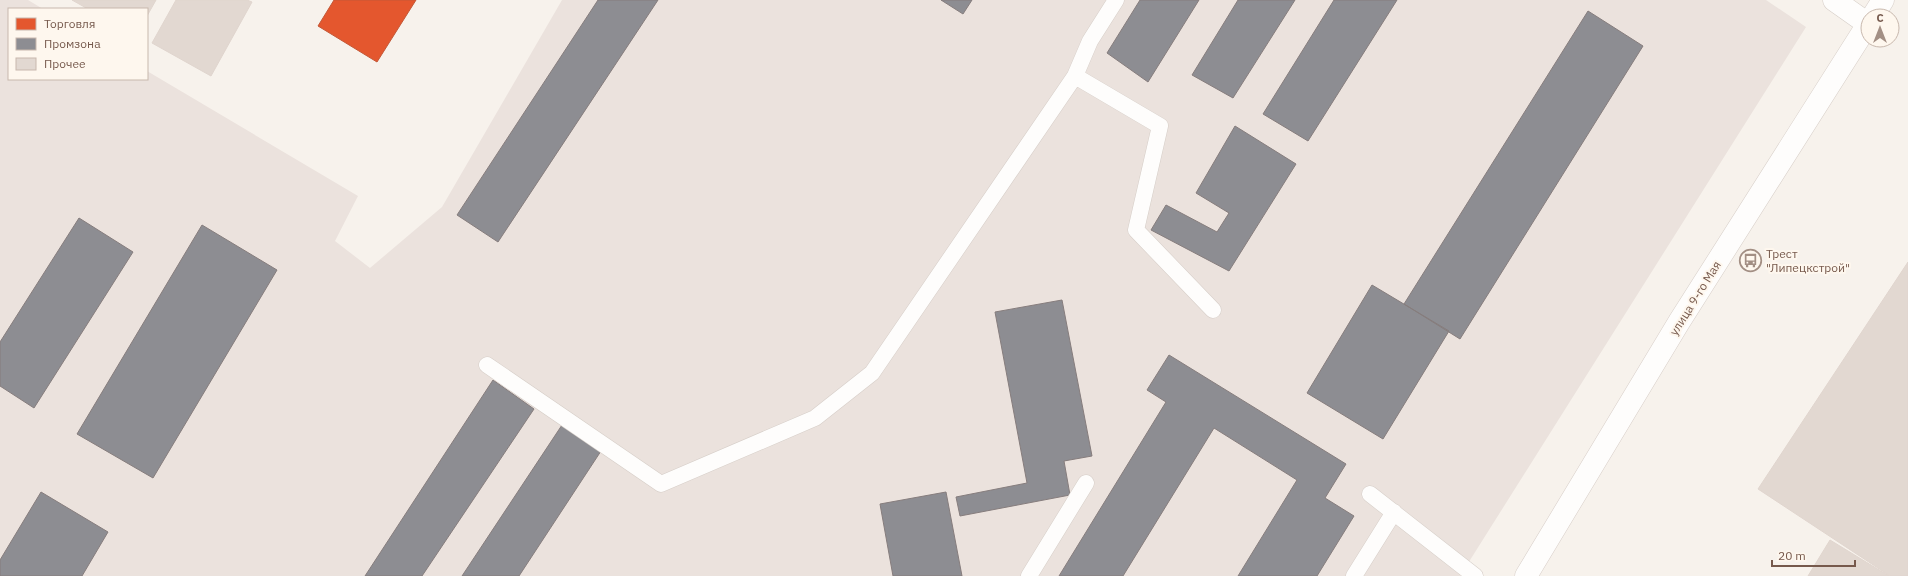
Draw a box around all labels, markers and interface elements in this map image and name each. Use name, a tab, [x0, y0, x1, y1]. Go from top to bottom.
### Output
legend	[8, 8, 148, 80]
north arrow	[1860, 8, 1900, 48]
text: С	[1876, 11, 1884, 25]
text: Торговля	[44, 16, 95, 31]
text: Промзона	[44, 36, 101, 51]
text: Прочее	[44, 56, 86, 71]
place label: Трест "Липецкстрой"	[1766, 246, 1850, 275]
bus stop icon: Трест "Липецкстрой"	[1737, 247, 1763, 273]
street label: улица 9-го Мая	[1666, 258, 1724, 338]
scale bar	[1772, 542, 1855, 568]
text: 20 m	[1778, 548, 1806, 563]

